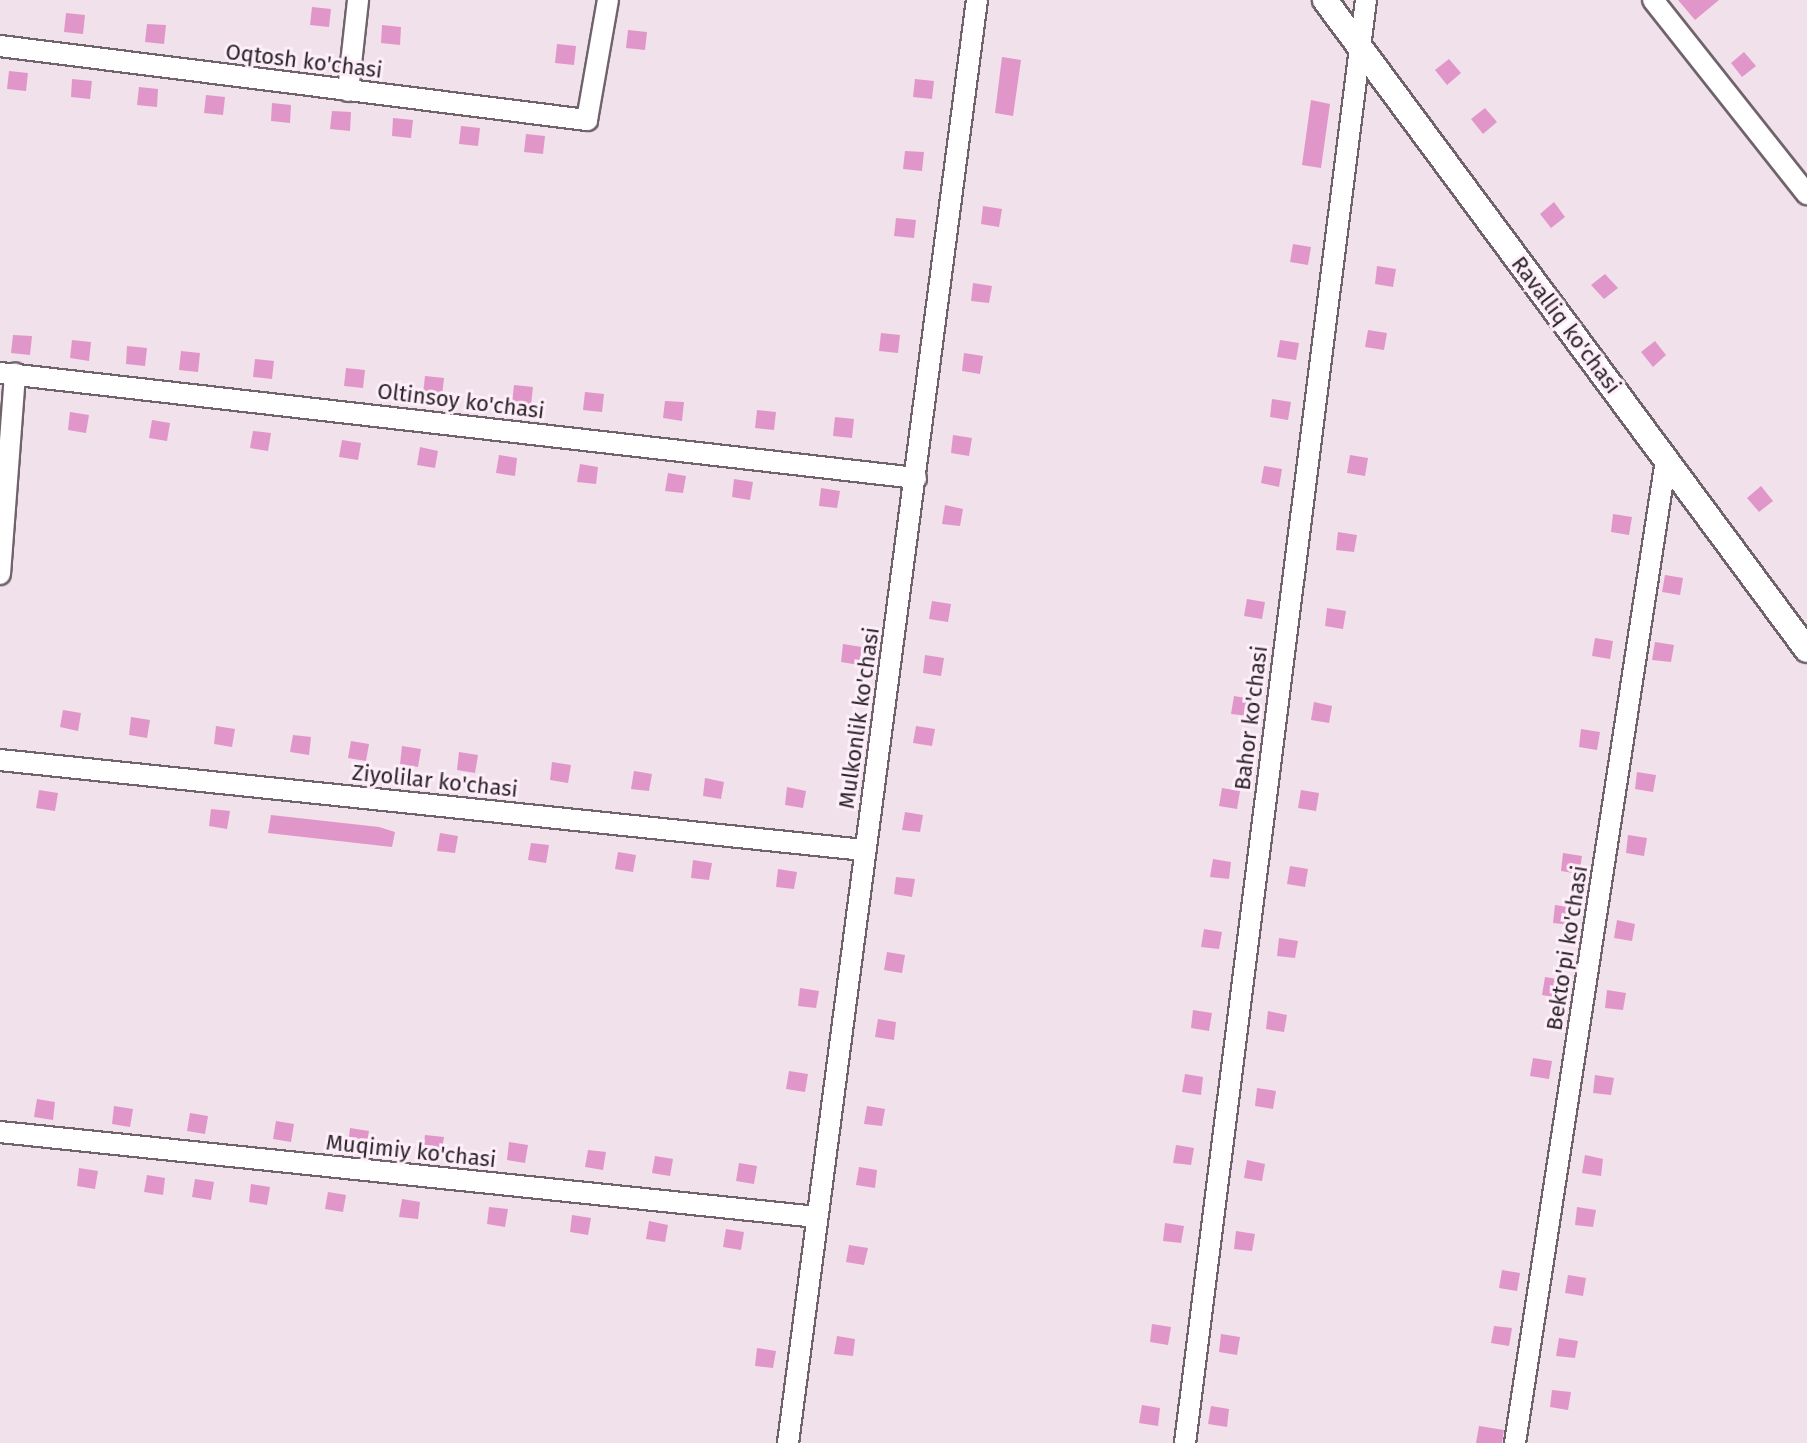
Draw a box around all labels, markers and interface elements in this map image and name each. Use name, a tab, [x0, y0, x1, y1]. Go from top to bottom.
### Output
street label: Oqtosh ko'chasi	[224, 38, 384, 84]
street label: Ravalliq ko'chasi	[1506, 251, 1626, 399]
street label: Oltinsoy ko'chasi	[376, 378, 546, 424]
street label: Mulkonlik ko'chasi	[833, 626, 885, 810]
street label: Bahor ko'chasi	[1229, 644, 1273, 792]
street label: Ziyolilar ko'chasi	[351, 759, 519, 803]
street label: Bekto'pi ko'chasi	[1541, 864, 1593, 1032]
street label: Muqimiy ko'chasi	[325, 1129, 497, 1173]

